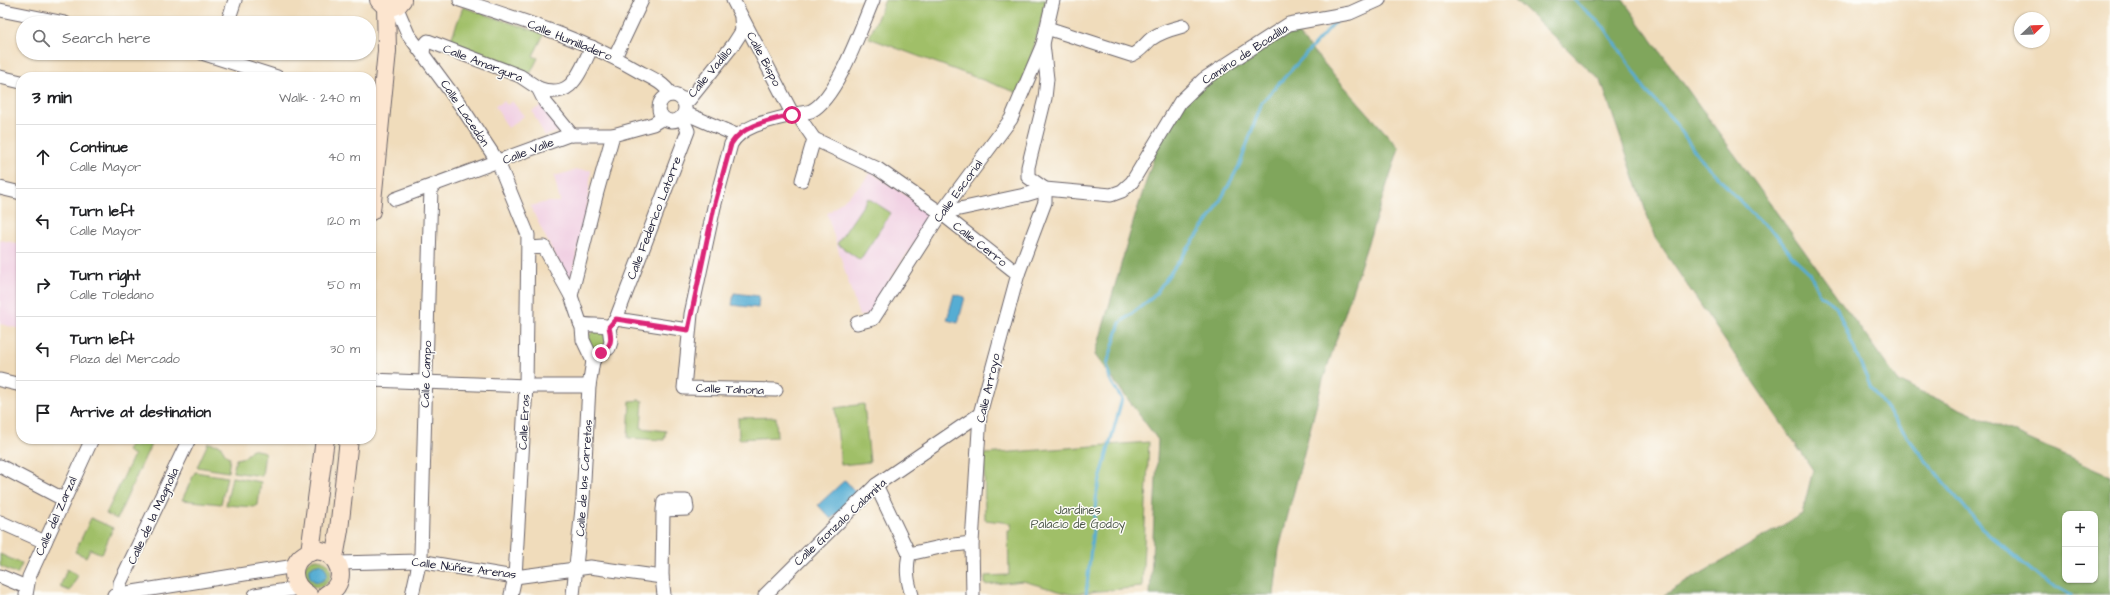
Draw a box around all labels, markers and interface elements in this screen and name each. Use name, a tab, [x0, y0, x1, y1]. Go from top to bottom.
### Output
north arrow	[2014, 12, 2050, 48]
search box	[16, 16, 376, 60]
street label: Calle Humilladero	[525, 16, 615, 65]
street label: Camino de Boadilla	[1199, 20, 1292, 89]
icon: search	[30, 27, 52, 49]
text: Search here	[62, 28, 151, 49]
street label: Calle Bispo	[742, 29, 785, 90]
street label: Calle Amargura	[440, 40, 525, 87]
street label: Calle Vadillo	[684, 43, 737, 101]
street label: Calle Lacedón	[436, 77, 493, 150]
text: 3 min	[32, 86, 72, 110]
text: Walk · 240 m	[279, 89, 360, 107]
route start	[783, 106, 801, 124]
street label: Calle Valle	[500, 134, 557, 169]
text: Continue	[70, 137, 128, 158]
icon: ahead	[32, 146, 54, 168]
text: 40 m	[328, 148, 360, 166]
street label: Calle Federico Latorre	[623, 154, 686, 282]
street label: Calle Escorial	[930, 156, 987, 226]
text: Calle Mayor	[70, 158, 141, 176]
text: Turn left	[70, 201, 134, 222]
icon: left	[32, 210, 54, 232]
text: 120 m	[327, 212, 360, 230]
street label: Calle Cerro	[949, 218, 1011, 271]
text: Calle Mayor	[70, 222, 141, 240]
text: Turn right	[70, 265, 141, 286]
icon: right	[32, 274, 54, 296]
text: 50 m	[327, 276, 360, 294]
text: Calle Toledano	[70, 286, 154, 304]
text: Turn left	[70, 329, 134, 350]
icon: left	[32, 338, 54, 360]
text: 30 m	[330, 340, 360, 358]
street label: Calle Campo	[417, 340, 436, 408]
route end	[592, 344, 610, 362]
text: Plaza del Mercado	[70, 350, 180, 368]
street label: Calle Arroyo	[972, 352, 1006, 425]
street label: Calle Tahona	[696, 380, 764, 399]
street label: Calle Eras	[515, 394, 534, 450]
icon: arrive	[32, 402, 54, 424]
text: Arrive at destination	[70, 402, 211, 423]
street label: Calle de las Carretas	[572, 419, 597, 537]
street label: Calle de la Magnolia	[124, 465, 184, 568]
street label: Calle del Zarzal	[31, 474, 82, 559]
street label: Calle Gonzalo Calamita	[790, 475, 890, 570]
park label: Jardines Palacio de Godoy	[1031, 502, 1126, 534]
map controls	[2062, 511, 2098, 583]
button: +	[2062, 511, 2098, 547]
button: −	[2062, 547, 2098, 583]
street label: Calle Núñez Arenas	[411, 554, 517, 583]

